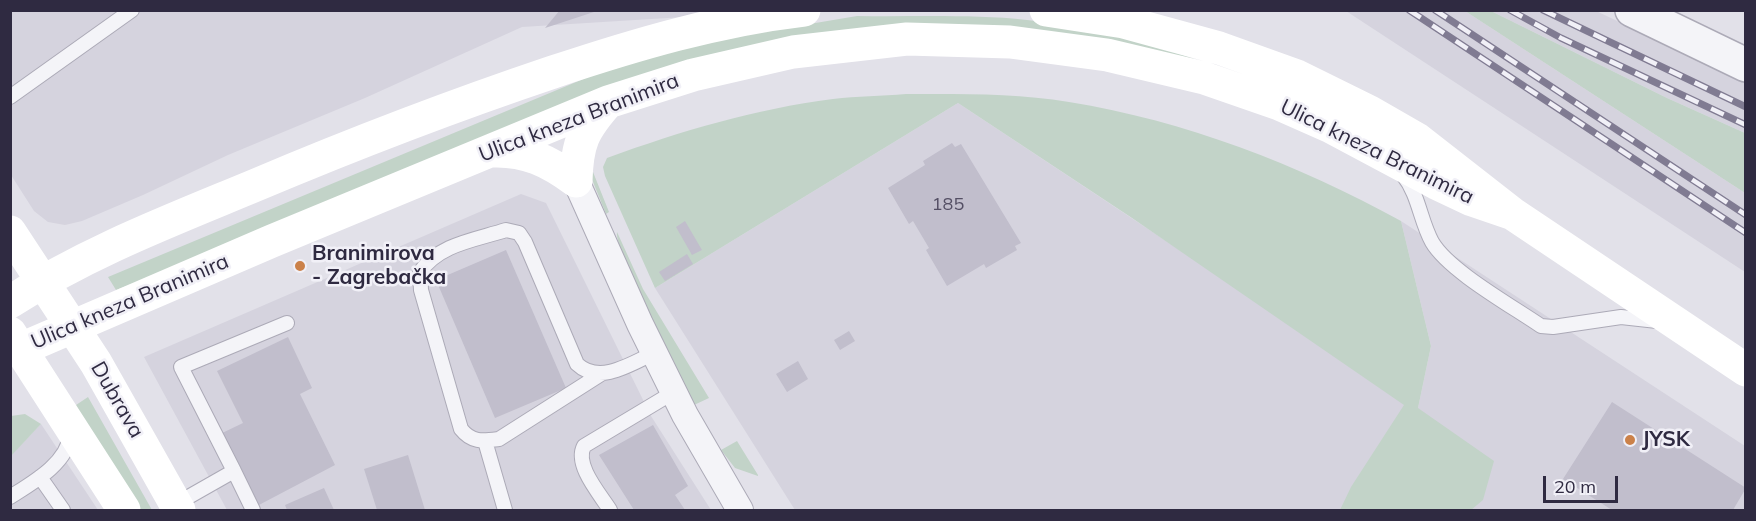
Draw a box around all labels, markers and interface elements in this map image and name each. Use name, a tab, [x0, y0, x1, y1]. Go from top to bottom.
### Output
street label: Ulica kneza Branimira	[475, 68, 683, 168]
street label: Ulica kneza Branimira	[1276, 94, 1478, 210]
house number: 185	[932, 194, 964, 216]
place label: Branimirova - Zagrebačka	[312, 241, 446, 291]
street label: Ulica kneza Branimira	[27, 249, 233, 355]
marker: Branimirova - Zagrebačka	[293, 259, 307, 273]
street label: Dubrava	[85, 357, 149, 443]
place label: JYSK	[1642, 427, 1690, 453]
marker: JYSK	[1623, 433, 1637, 447]
scale bar	[1546, 464, 1621, 502]
text: 20 m	[1554, 475, 1596, 498]

